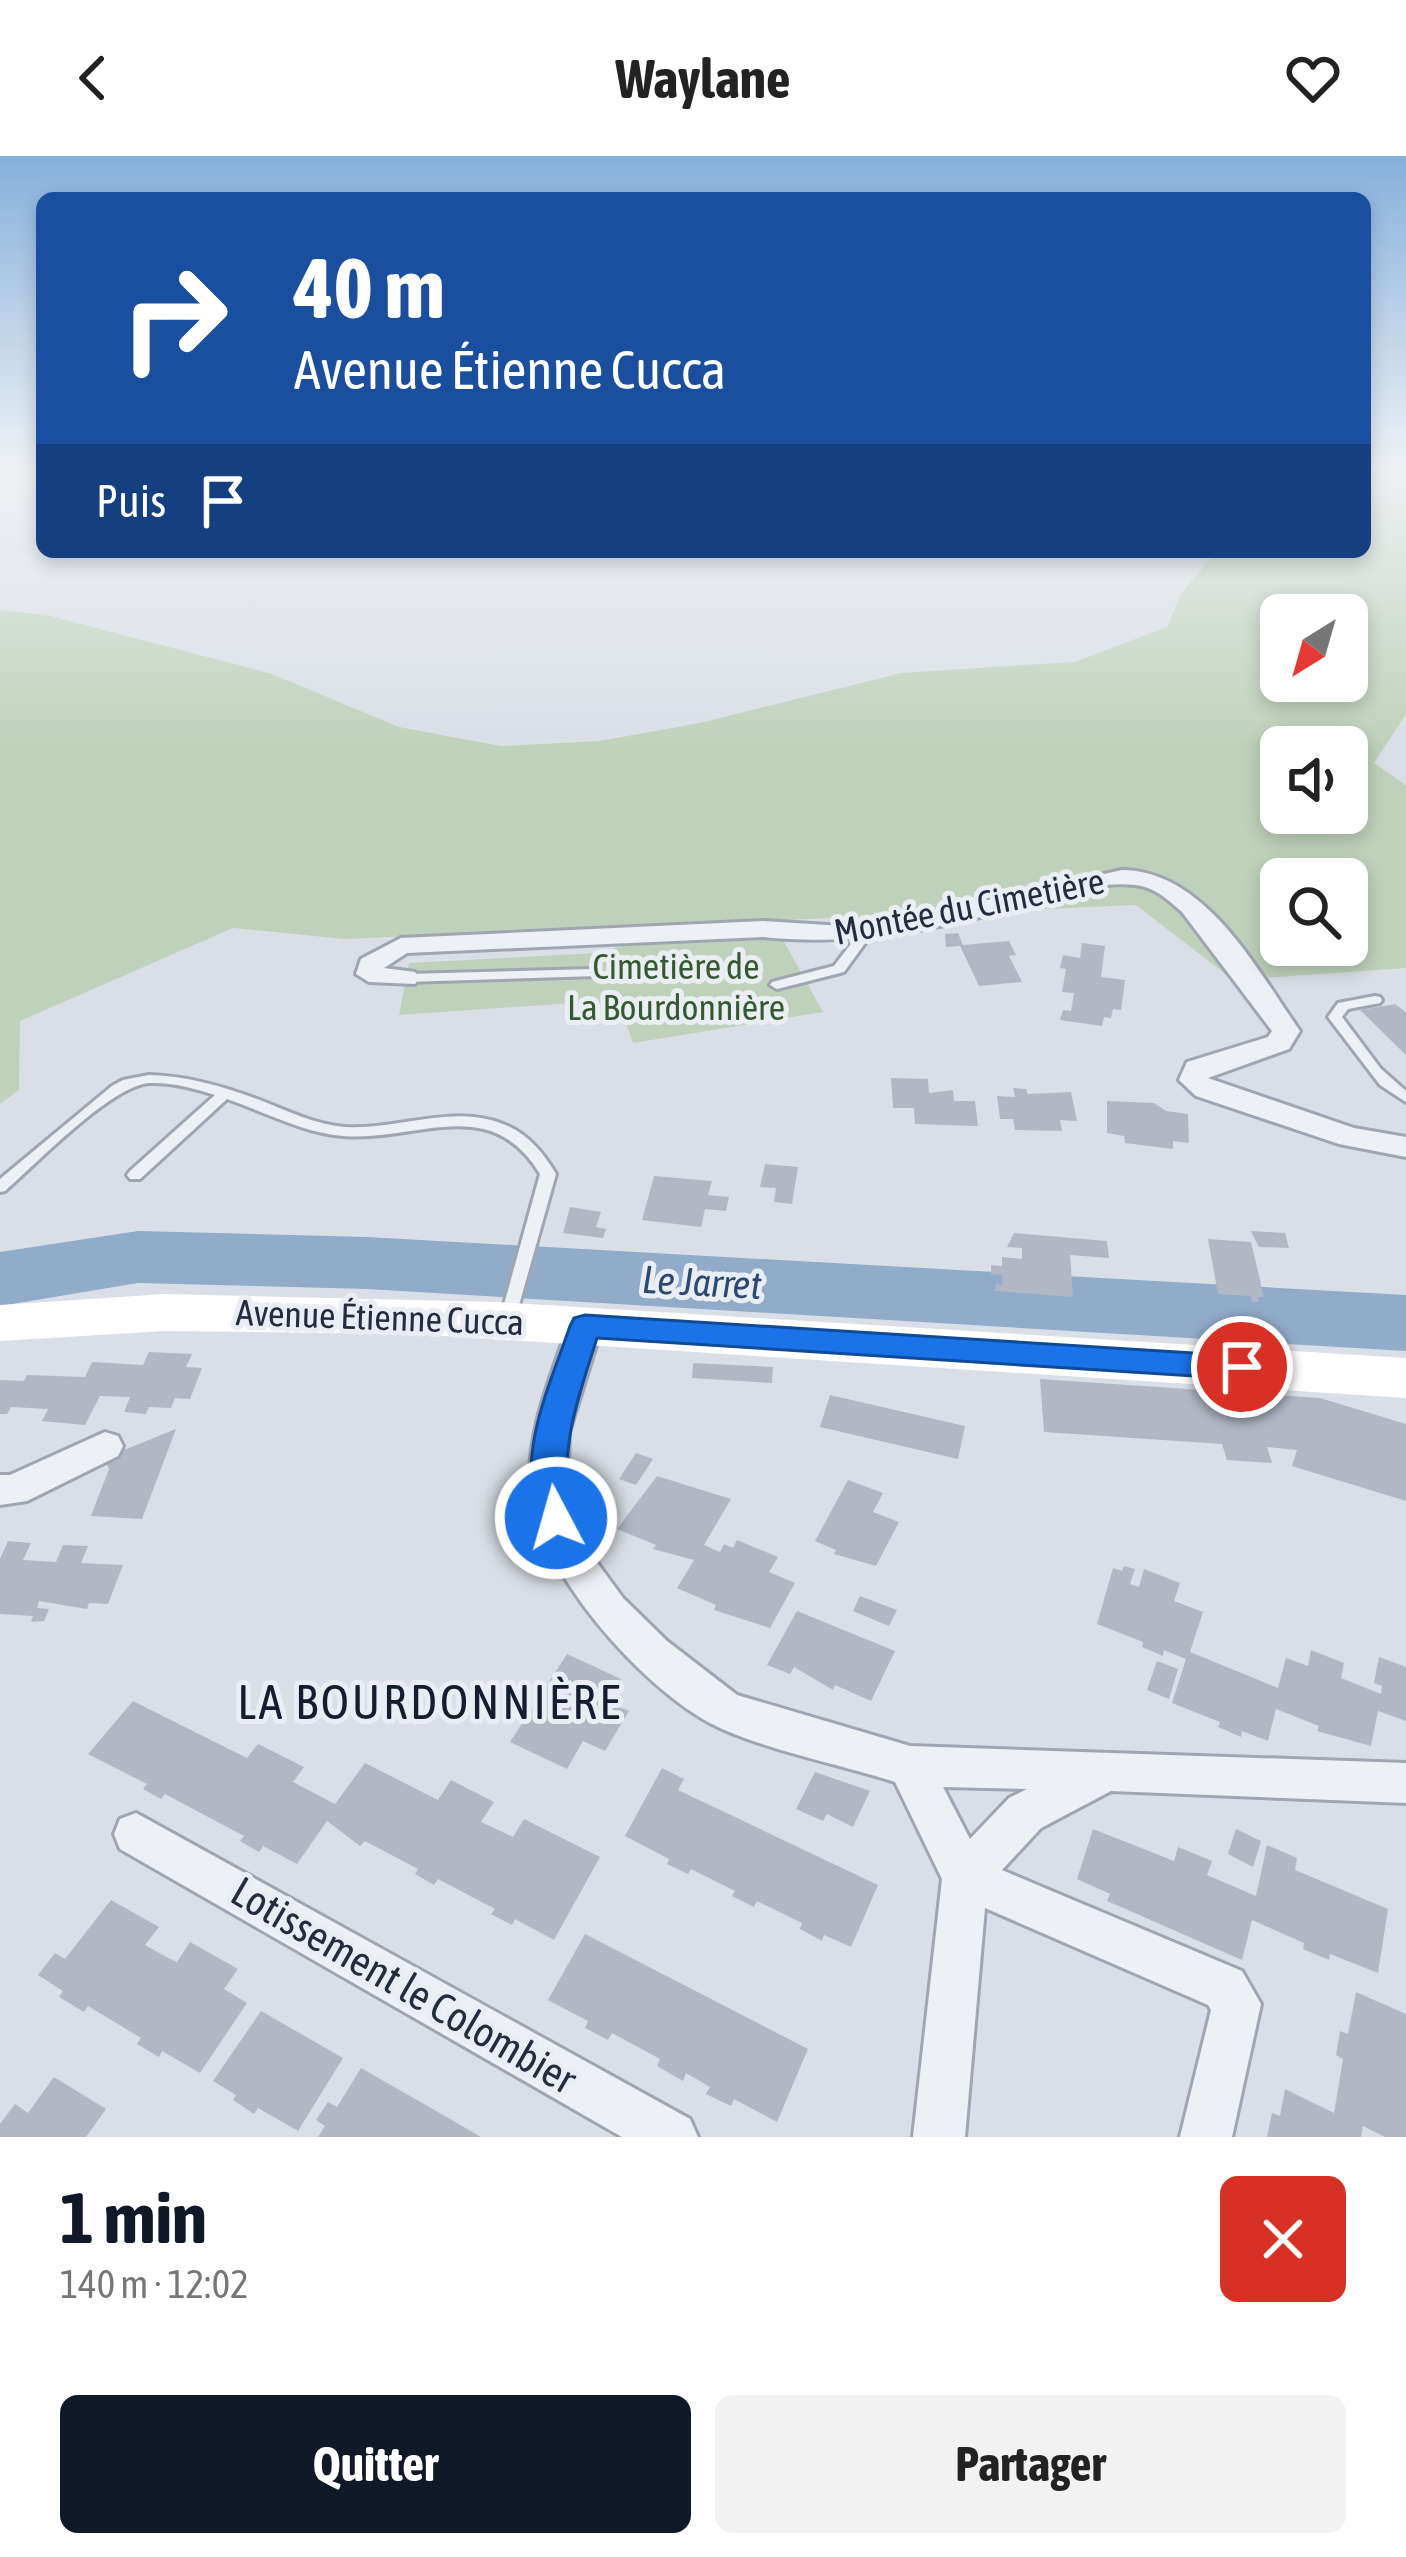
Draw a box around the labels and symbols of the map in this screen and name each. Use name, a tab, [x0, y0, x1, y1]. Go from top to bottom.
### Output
north arrow	[1260, 594, 1368, 702]
street label: Montée du Cimetière	[830, 859, 1108, 953]
park label: Cimetière de La Bourdonnière	[567, 945, 785, 1028]
water label: Le Jarret	[641, 1257, 763, 1307]
street label: Avenue Étienne Cucca	[235, 1291, 525, 1343]
pin	[1191, 1316, 1293, 1418]
position arrow	[493, 1455, 619, 1581]
district label: LA BOURDONNIÈRE	[237, 1674, 623, 1729]
street label: Lotissement le Colombier	[223, 1867, 585, 2104]

